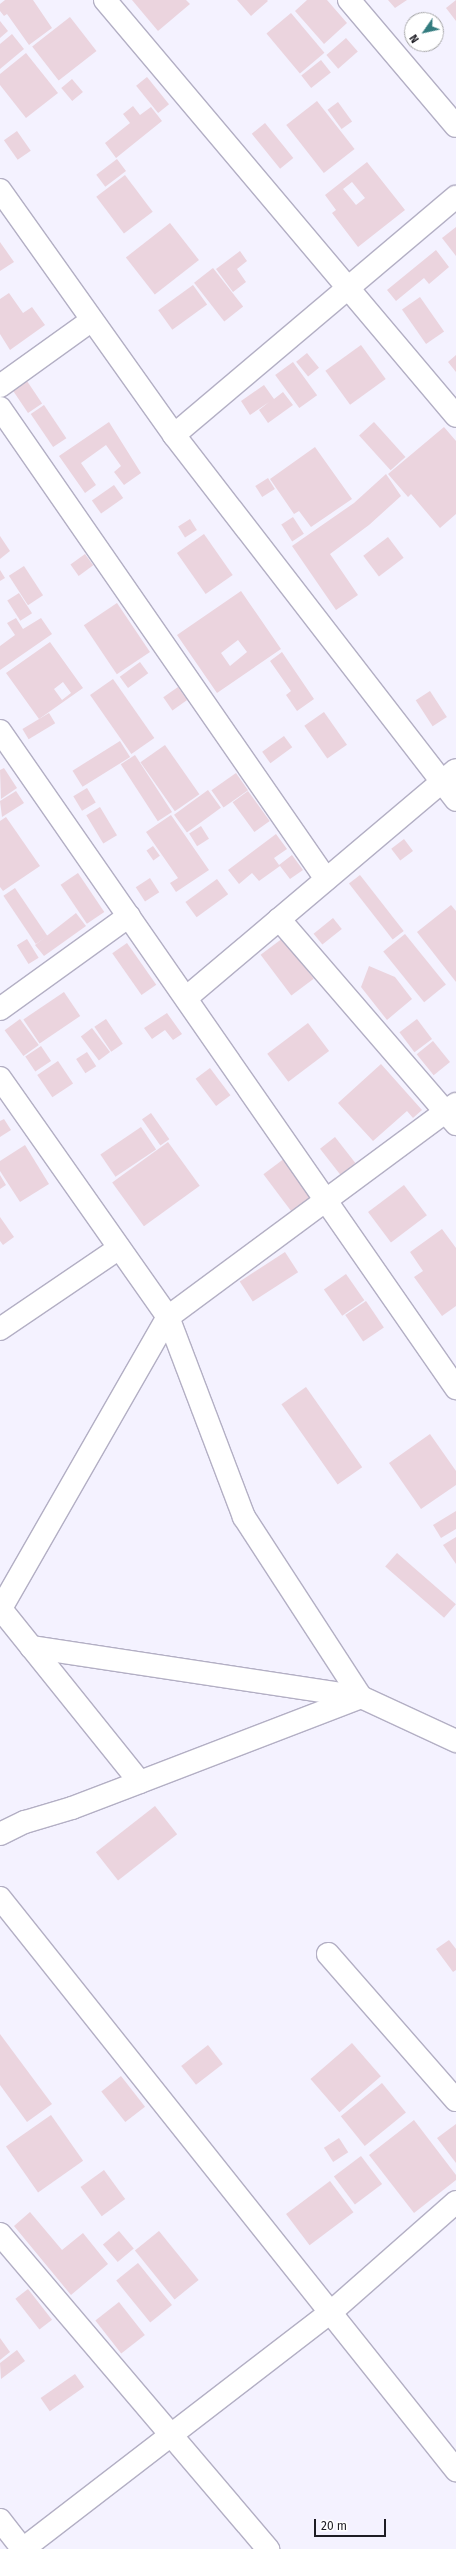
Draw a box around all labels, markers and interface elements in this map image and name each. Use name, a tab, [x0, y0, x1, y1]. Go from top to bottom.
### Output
north arrow	[404, 12, 444, 52]
text: N	[407, 32, 422, 45]
scale bar	[316, 2511, 388, 2537]
text: 20 m	[321, 2519, 347, 2533]

